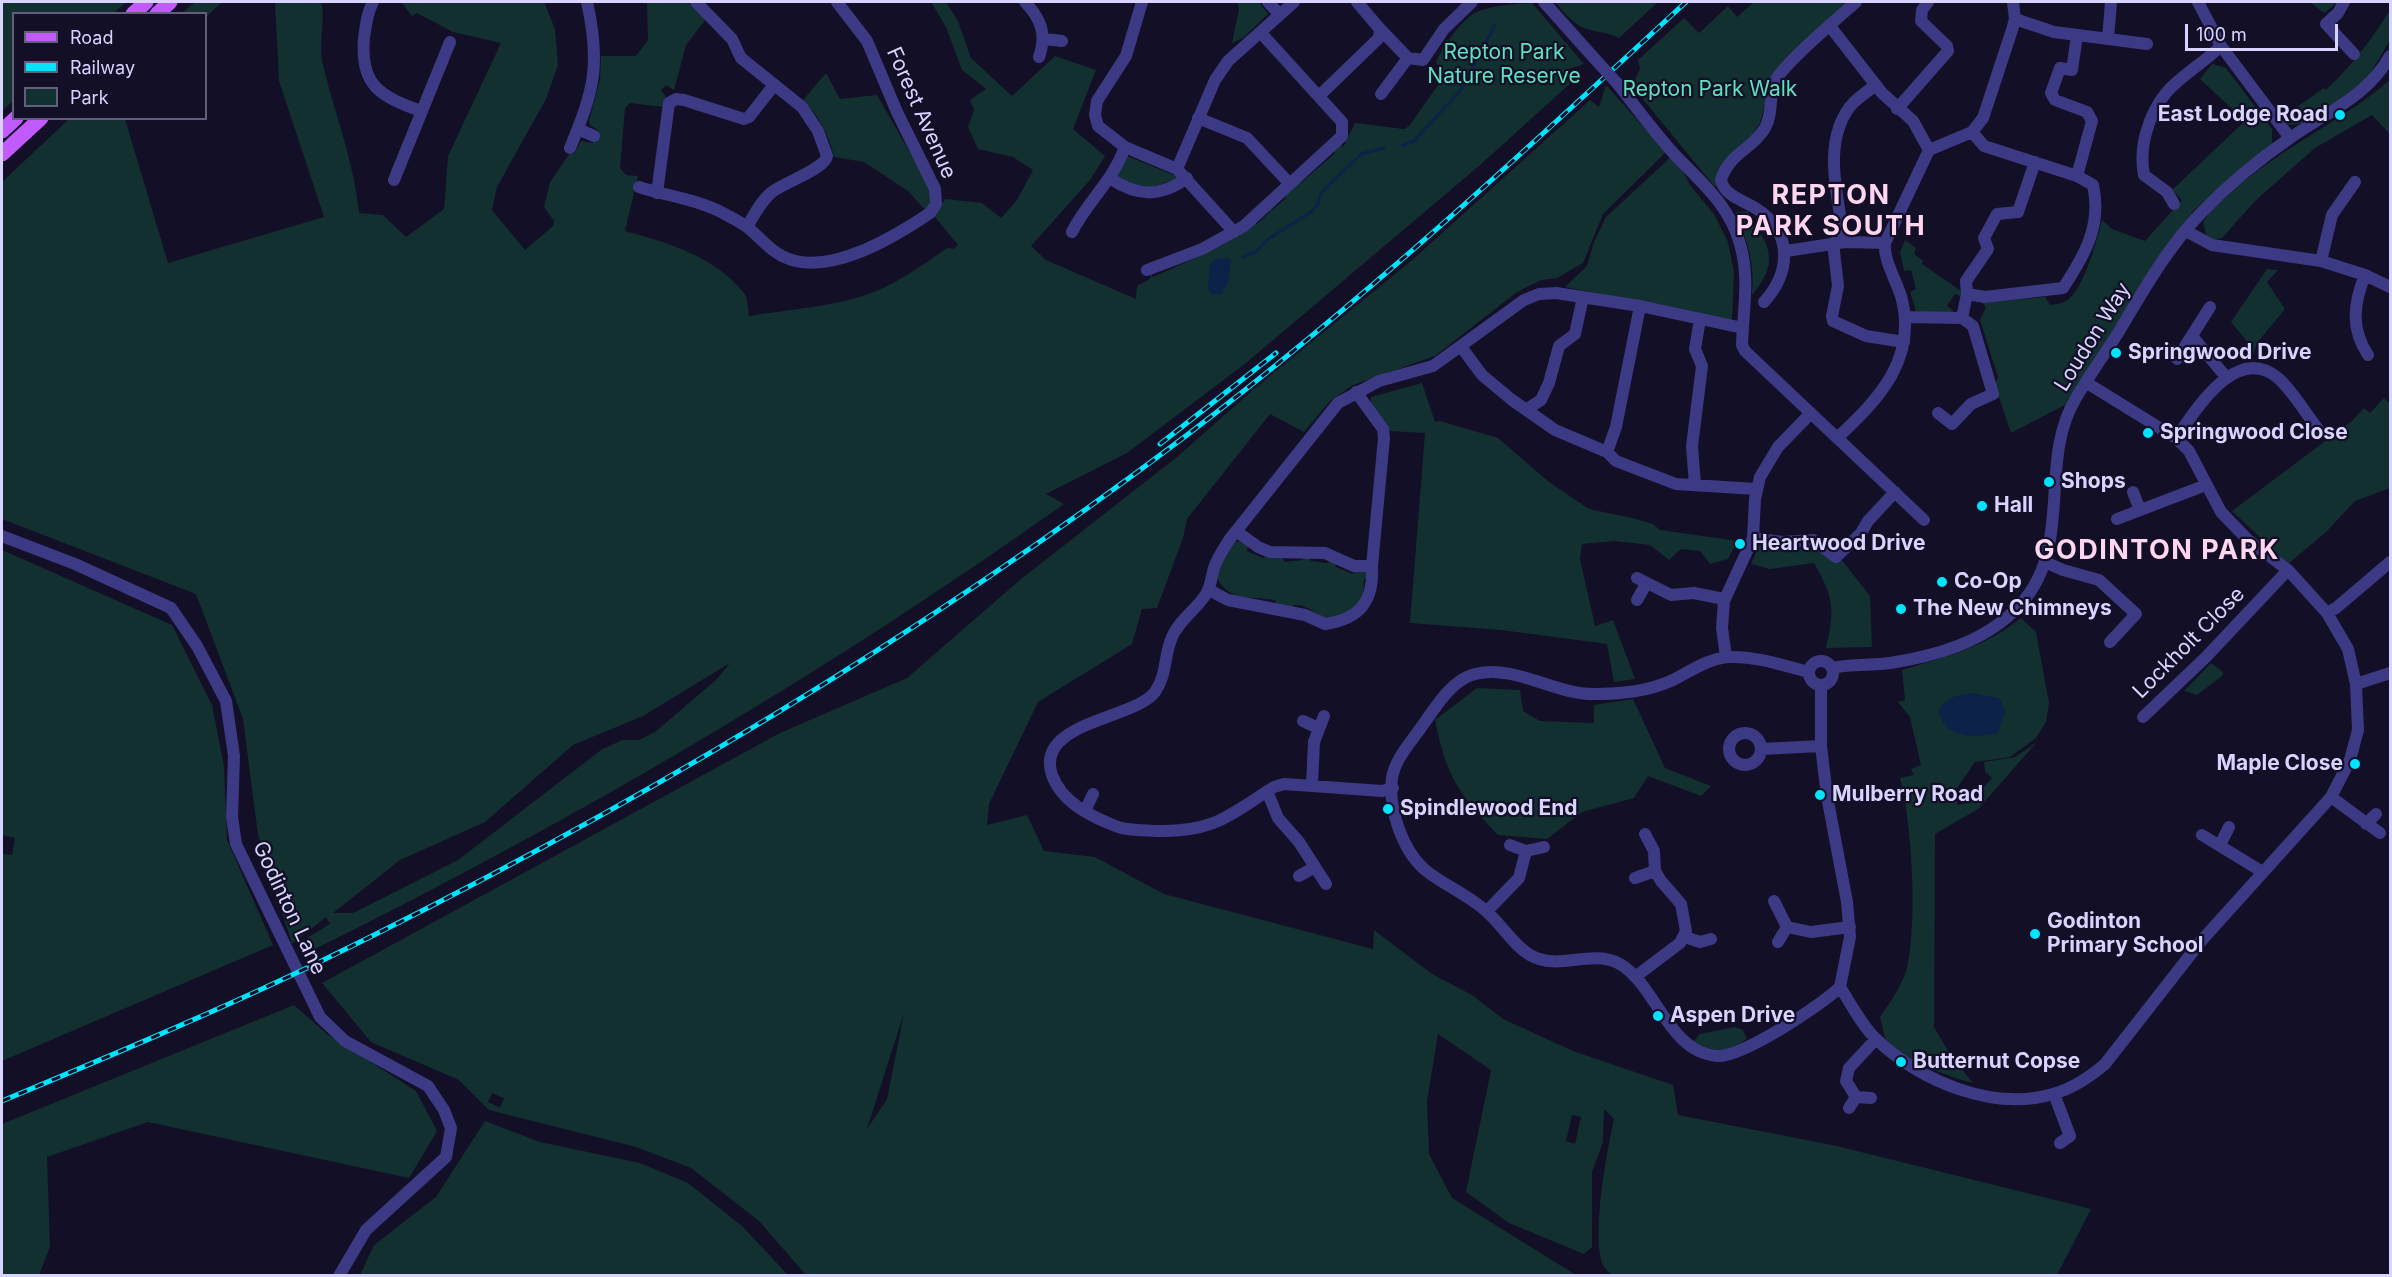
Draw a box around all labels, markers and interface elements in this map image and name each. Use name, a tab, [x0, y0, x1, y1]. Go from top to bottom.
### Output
legend	[12, 12, 207, 120]
scale bar	[2188, 12, 2341, 50]
text: 100 m	[2196, 24, 2247, 45]
text: Road	[70, 27, 113, 48]
park label: Repton Park Nature Reserve	[1427, 40, 1581, 90]
street label: Forest Avenue	[881, 43, 961, 183]
text: Railway	[70, 57, 135, 78]
park label: Repton Park Walk	[1623, 77, 1797, 103]
text: Park	[70, 87, 109, 108]
place label: East Lodge Road	[2158, 102, 2328, 128]
marker: East Lodge Road	[2333, 108, 2347, 122]
district label: REPTON PARK SOUTH	[1736, 180, 1926, 243]
street label: Loudon Way	[2050, 278, 2136, 396]
place label: Springwood Drive	[2128, 340, 2312, 366]
marker: Springwood Drive	[2109, 346, 2123, 360]
place label: Springwood Close	[2160, 420, 2348, 446]
marker: Springwood Close	[2141, 426, 2155, 440]
place label: Shops	[2061, 469, 2126, 495]
marker: Shops	[2042, 475, 2056, 489]
place label: Hall	[1994, 493, 2033, 519]
marker: Hall	[1975, 499, 1989, 513]
place label: Heartwood Drive	[1752, 531, 1925, 557]
district label: GODINTON PARK	[2034, 535, 2280, 567]
marker: Heartwood Drive	[1733, 537, 1747, 551]
place label: Co-Op	[1954, 569, 2022, 595]
marker: Co-Op	[1935, 575, 1949, 589]
street label: Lockholt Close	[2128, 582, 2250, 704]
place label: The New Chimneys	[1913, 596, 2112, 622]
marker: The New Chimneys	[1894, 602, 1908, 616]
place label: Maple Close	[2216, 751, 2343, 777]
marker: Maple Close	[2348, 757, 2362, 771]
place label: Mulberry Road	[1832, 782, 1983, 808]
marker: Mulberry Road	[1813, 788, 1827, 802]
place label: Spindlewood End	[1400, 796, 1578, 822]
marker: Spindlewood End	[1381, 802, 1395, 816]
street label: Godinton Lane	[247, 837, 331, 979]
place label: Godinton Primary School	[2047, 909, 2203, 959]
marker: Godinton Primary School	[2028, 927, 2042, 941]
place label: Aspen Drive	[1670, 1003, 1795, 1029]
marker: Aspen Drive	[1651, 1009, 1665, 1023]
place label: Butternut Copse	[1913, 1049, 2080, 1075]
marker: Butternut Copse	[1894, 1055, 1908, 1069]

